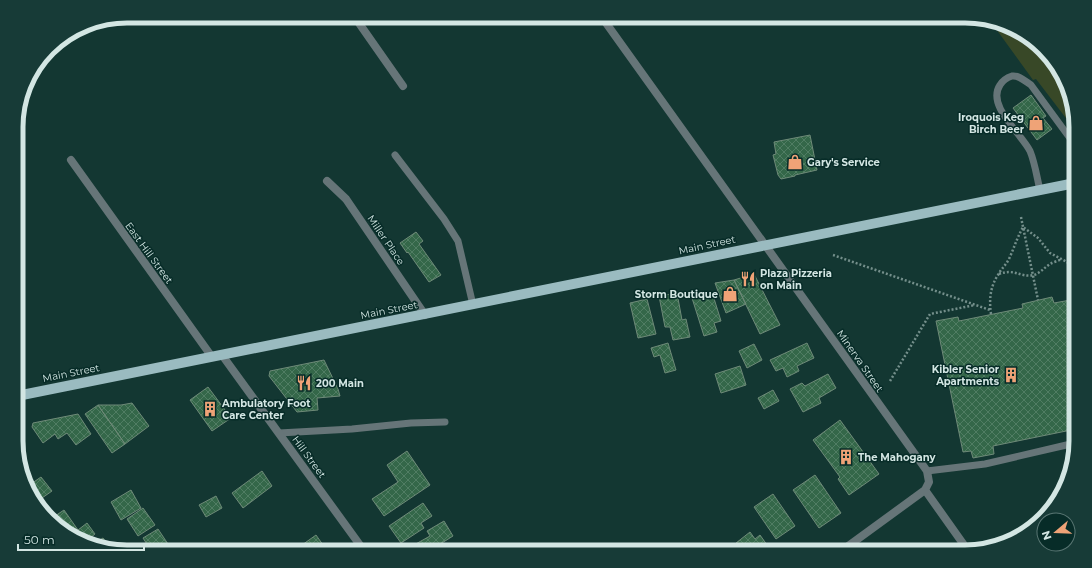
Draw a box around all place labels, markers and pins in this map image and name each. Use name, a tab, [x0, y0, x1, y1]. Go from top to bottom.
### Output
place label: Iroquois Keg Birch Beer	[958, 111, 1025, 136]
shop icon: Iroquois Keg Birch Beer	[1027, 114, 1045, 132]
shop icon: Gary's Service	[786, 153, 804, 171]
place label: Gary's Service	[807, 156, 880, 169]
place label: Plaza Pizzeria on Main	[760, 267, 832, 292]
restaurant icon: Plaza Pizzeria on Main	[739, 270, 757, 288]
shop icon: Storm Boutique	[721, 285, 739, 303]
place label: Storm Boutique	[635, 288, 718, 301]
place label: Kibler Senior Apartments	[932, 363, 1000, 388]
building icon: Kibler Senior Apartments	[1002, 366, 1020, 384]
restaurant icon: 200 Main	[295, 374, 313, 392]
place label: 200 Main	[316, 377, 364, 390]
place label: Ambulatory Foot Care Center	[221, 397, 311, 422]
building icon: Ambulatory Foot Care Center	[201, 400, 219, 418]
building icon: The Mahogany	[837, 448, 855, 466]
place label: The Mahogany	[858, 451, 936, 464]

